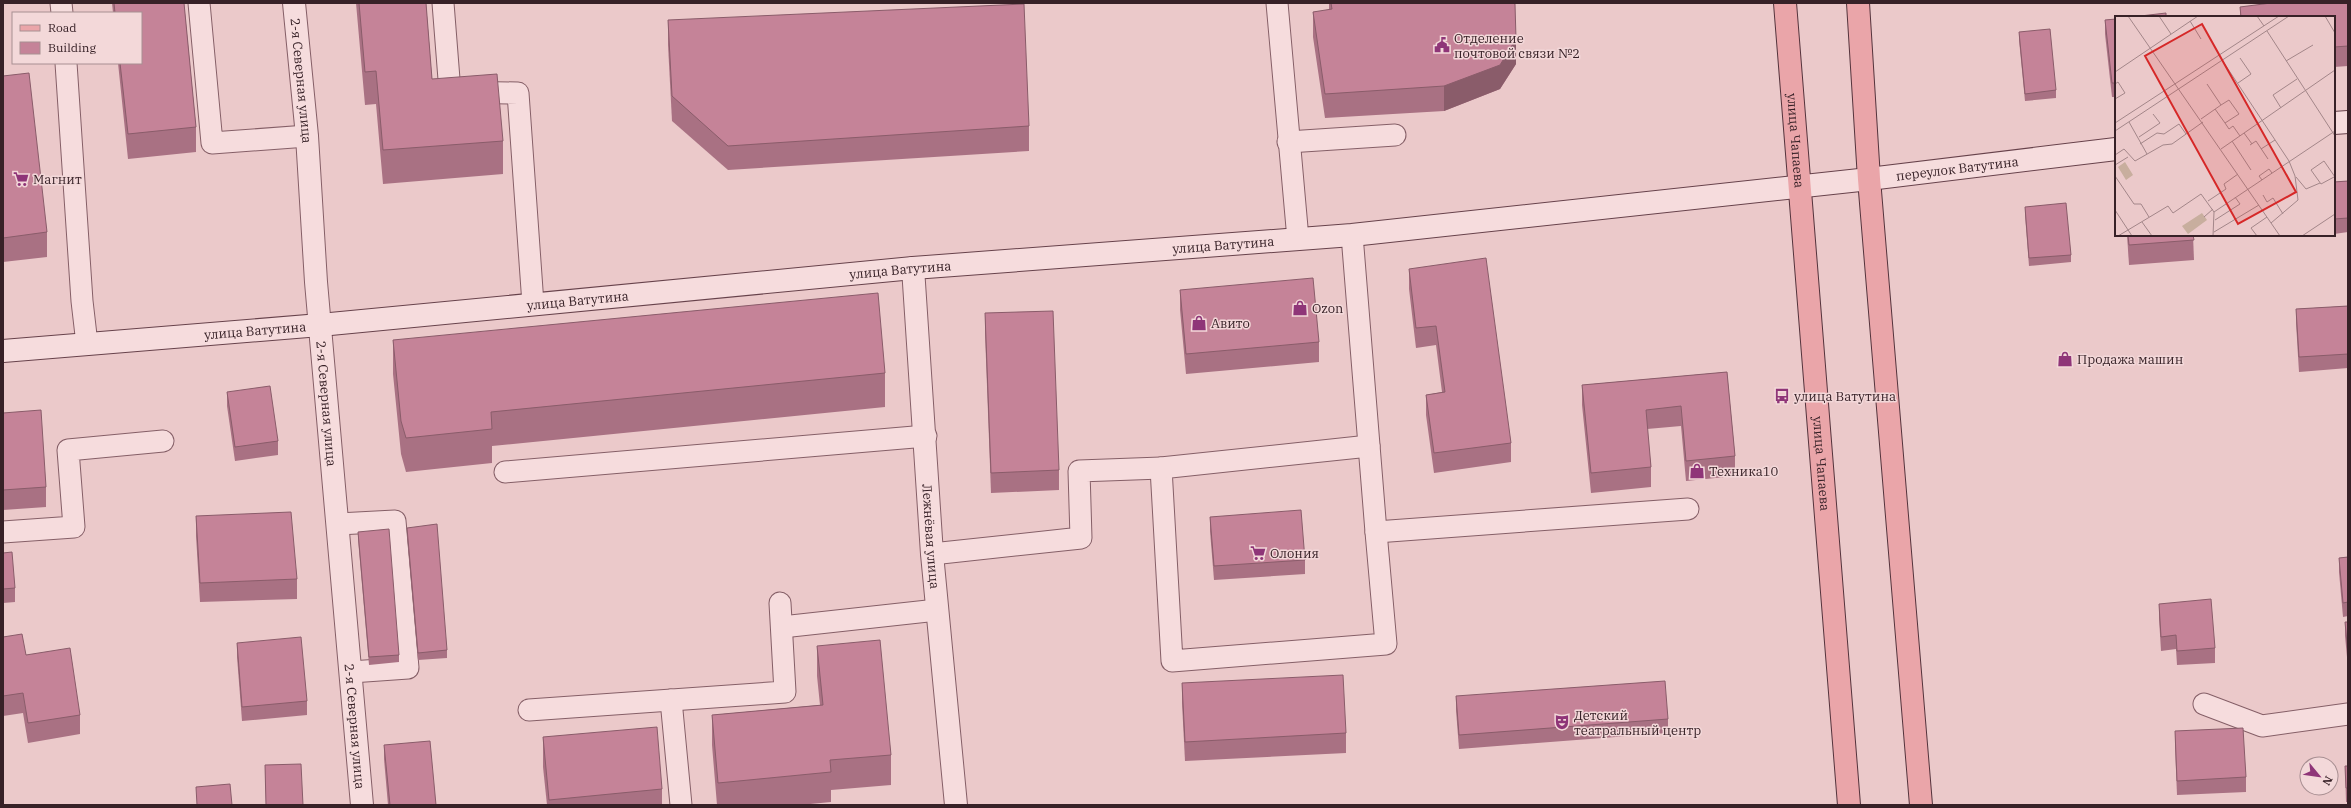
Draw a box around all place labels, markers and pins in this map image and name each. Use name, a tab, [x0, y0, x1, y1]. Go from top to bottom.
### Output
place label: Отделение почтовой связи №2	[1454, 30, 1580, 62]
public building icon: Отделение почтовой связи №2	[1433, 36, 1451, 54]
supermarket icon: Магнит	[12, 170, 30, 188]
place label: Магнит	[33, 171, 82, 188]
shop icon: Ozon	[1291, 299, 1309, 317]
place label: Ozon	[1312, 300, 1343, 317]
shop icon: Авито	[1190, 314, 1208, 332]
place label: Авито	[1211, 315, 1250, 332]
shop icon: Продажа машин	[2056, 350, 2074, 368]
place label: Продажа машин	[2077, 351, 2183, 368]
bus stop icon: улица Ватутина	[1773, 387, 1791, 405]
place label: улица Ватутина	[1794, 388, 1896, 405]
shop icon: Техника10	[1688, 462, 1706, 480]
place label: Техника10	[1709, 463, 1779, 480]
supermarket icon: Олония	[1249, 544, 1267, 562]
place label: Олония	[1270, 545, 1319, 562]
place label: Детский театральный центр	[1574, 707, 1701, 739]
theatre icon: Детский театральный центр	[1553, 713, 1571, 731]

